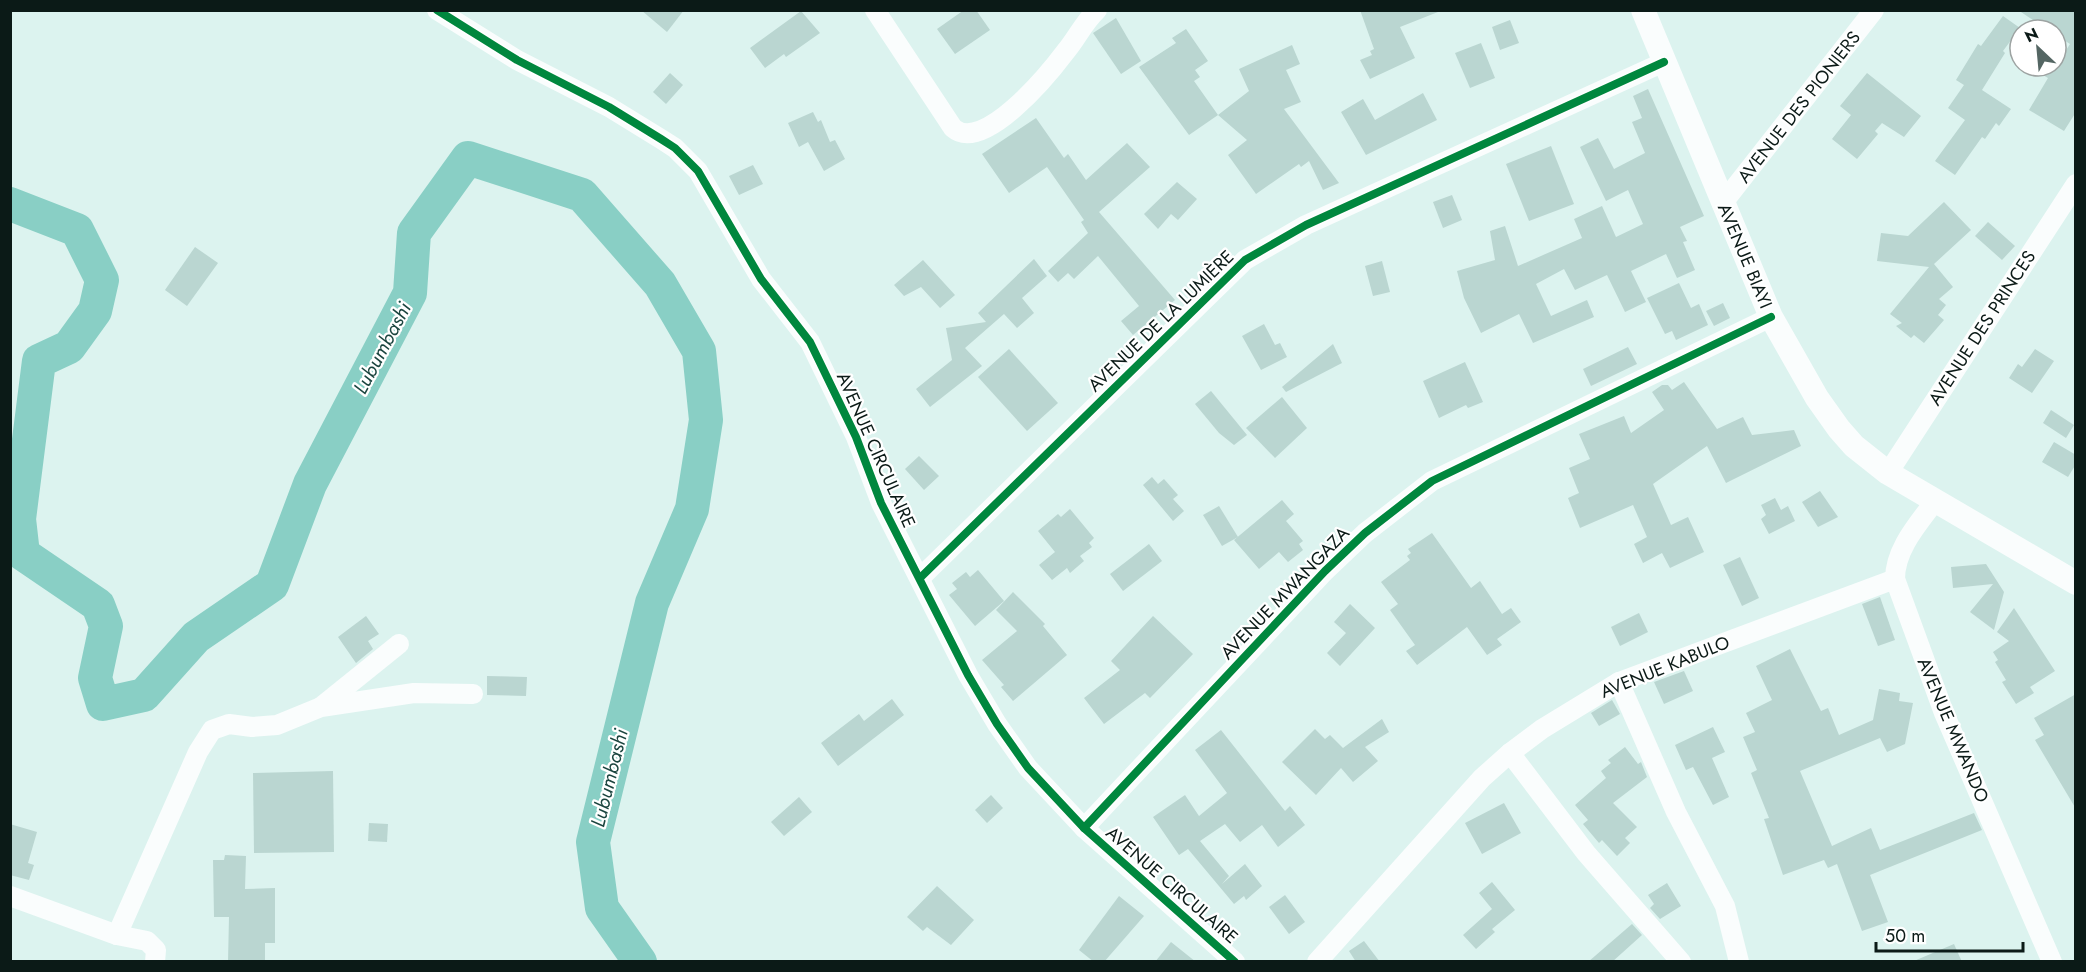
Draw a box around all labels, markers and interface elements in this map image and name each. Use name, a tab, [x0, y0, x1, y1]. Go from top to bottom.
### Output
north arrow	[2008, 18, 2068, 78]
text: N	[2021, 22, 2042, 48]
street label: AVENUE DES PIONIERS	[1731, 25, 1867, 188]
street label: AVENUE BIAYI	[1711, 199, 1779, 313]
street label: AVENUE DE LA LUMIÈRE	[1082, 244, 1240, 398]
street label: AVENUE DES PRINCES	[1922, 245, 2042, 411]
water label: Lubumbashi	[346, 296, 419, 399]
street label: AVENUE CIRCULAIRE	[830, 368, 922, 532]
street label: AVENUE MWANGAZA	[1215, 521, 1355, 665]
street label: AVENUE KABULO	[1596, 629, 1734, 705]
street label: AVENUE MWANDO	[1911, 653, 1995, 807]
water label: Lubumbashi	[583, 725, 636, 830]
street label: AVENUE CIRCULAIRE	[1100, 820, 1244, 950]
scale bar	[1876, 915, 2023, 953]
text: 50 m	[1885, 923, 1925, 949]

